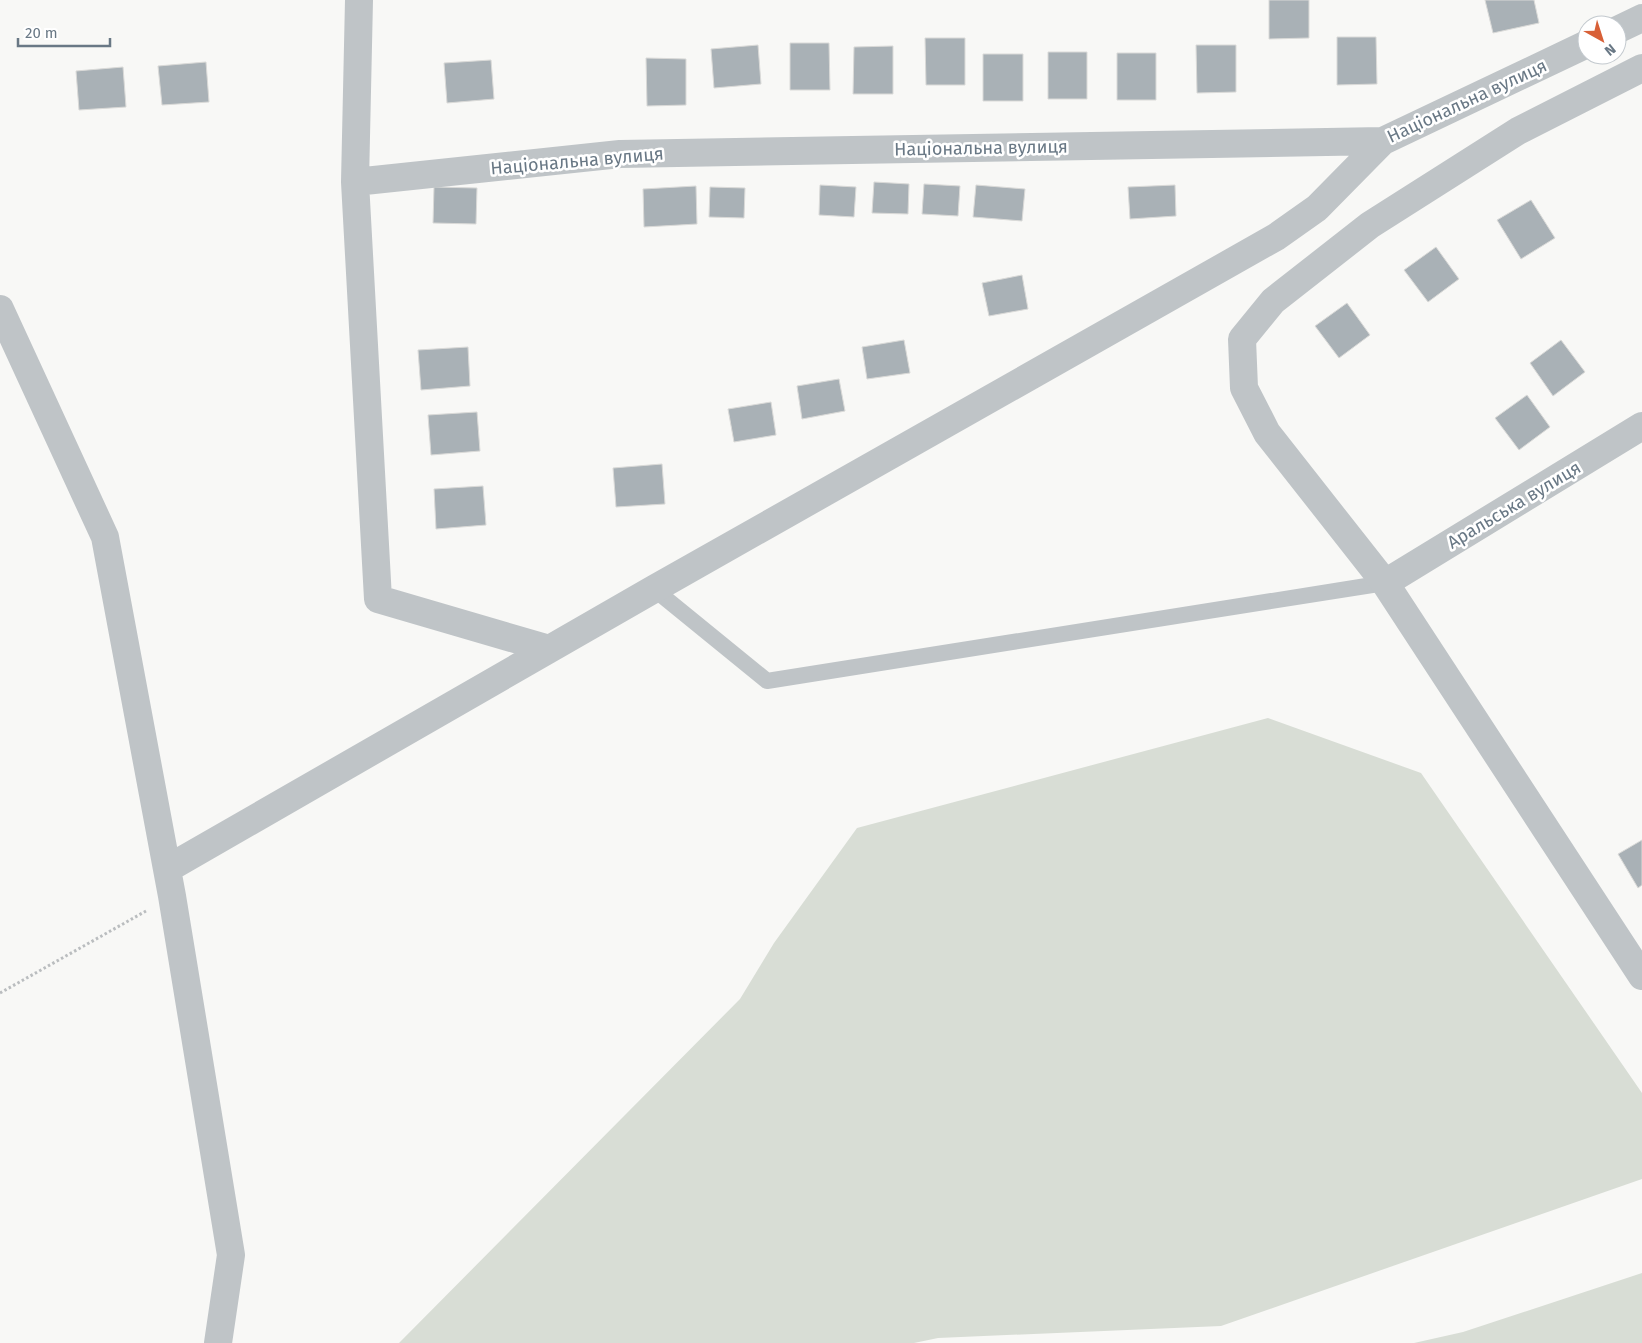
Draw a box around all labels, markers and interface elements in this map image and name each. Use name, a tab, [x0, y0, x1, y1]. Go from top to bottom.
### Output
scale bar	[18, 15, 110, 47]
north arrow	[1577, 15, 1627, 65]
text: 20 m	[25, 24, 58, 42]
text: N	[1601, 40, 1619, 59]
street label: Національна вулиця	[1384, 54, 1550, 148]
street label: Національна вулиця	[894, 135, 1068, 161]
street label: Національна вулиця	[490, 142, 664, 180]
street label: Аральська вулиця	[1443, 456, 1585, 554]

